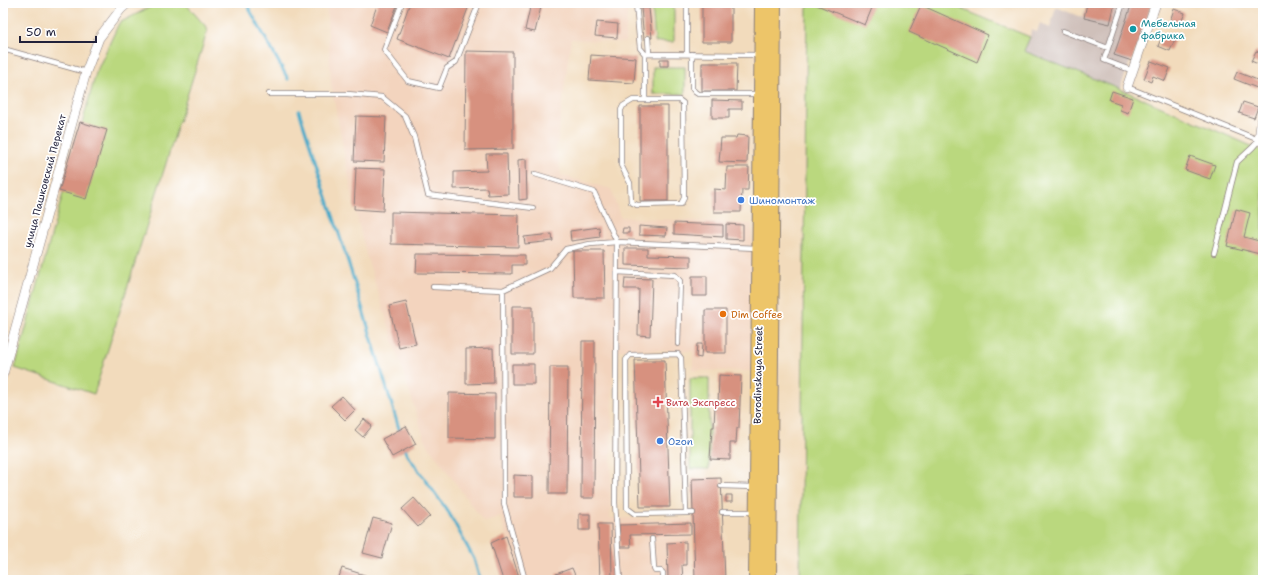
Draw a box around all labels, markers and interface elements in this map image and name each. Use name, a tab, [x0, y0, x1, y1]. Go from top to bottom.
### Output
place label: Мебельная фабрика	[1141, 17, 1196, 42]
scale bar	[20, 18, 96, 44]
text: 50 m	[26, 24, 56, 40]
marker: Мебельная фабрика	[1128, 24, 1138, 34]
street label: улица Пашковский Перекат	[21, 112, 69, 249]
place label: Шиномонтаж	[749, 194, 816, 207]
marker: Шиномонтаж	[736, 195, 746, 205]
place label: Dim Coffee	[731, 308, 783, 321]
marker: Dim Coffee	[718, 309, 728, 319]
street label: Borodinskaya Street	[751, 326, 765, 424]
place label: Вита Экспресс	[666, 396, 735, 409]
marker: Вита Экспресс	[653, 397, 663, 407]
place label: Ozon	[668, 435, 693, 448]
marker: Ozon	[655, 436, 665, 446]

